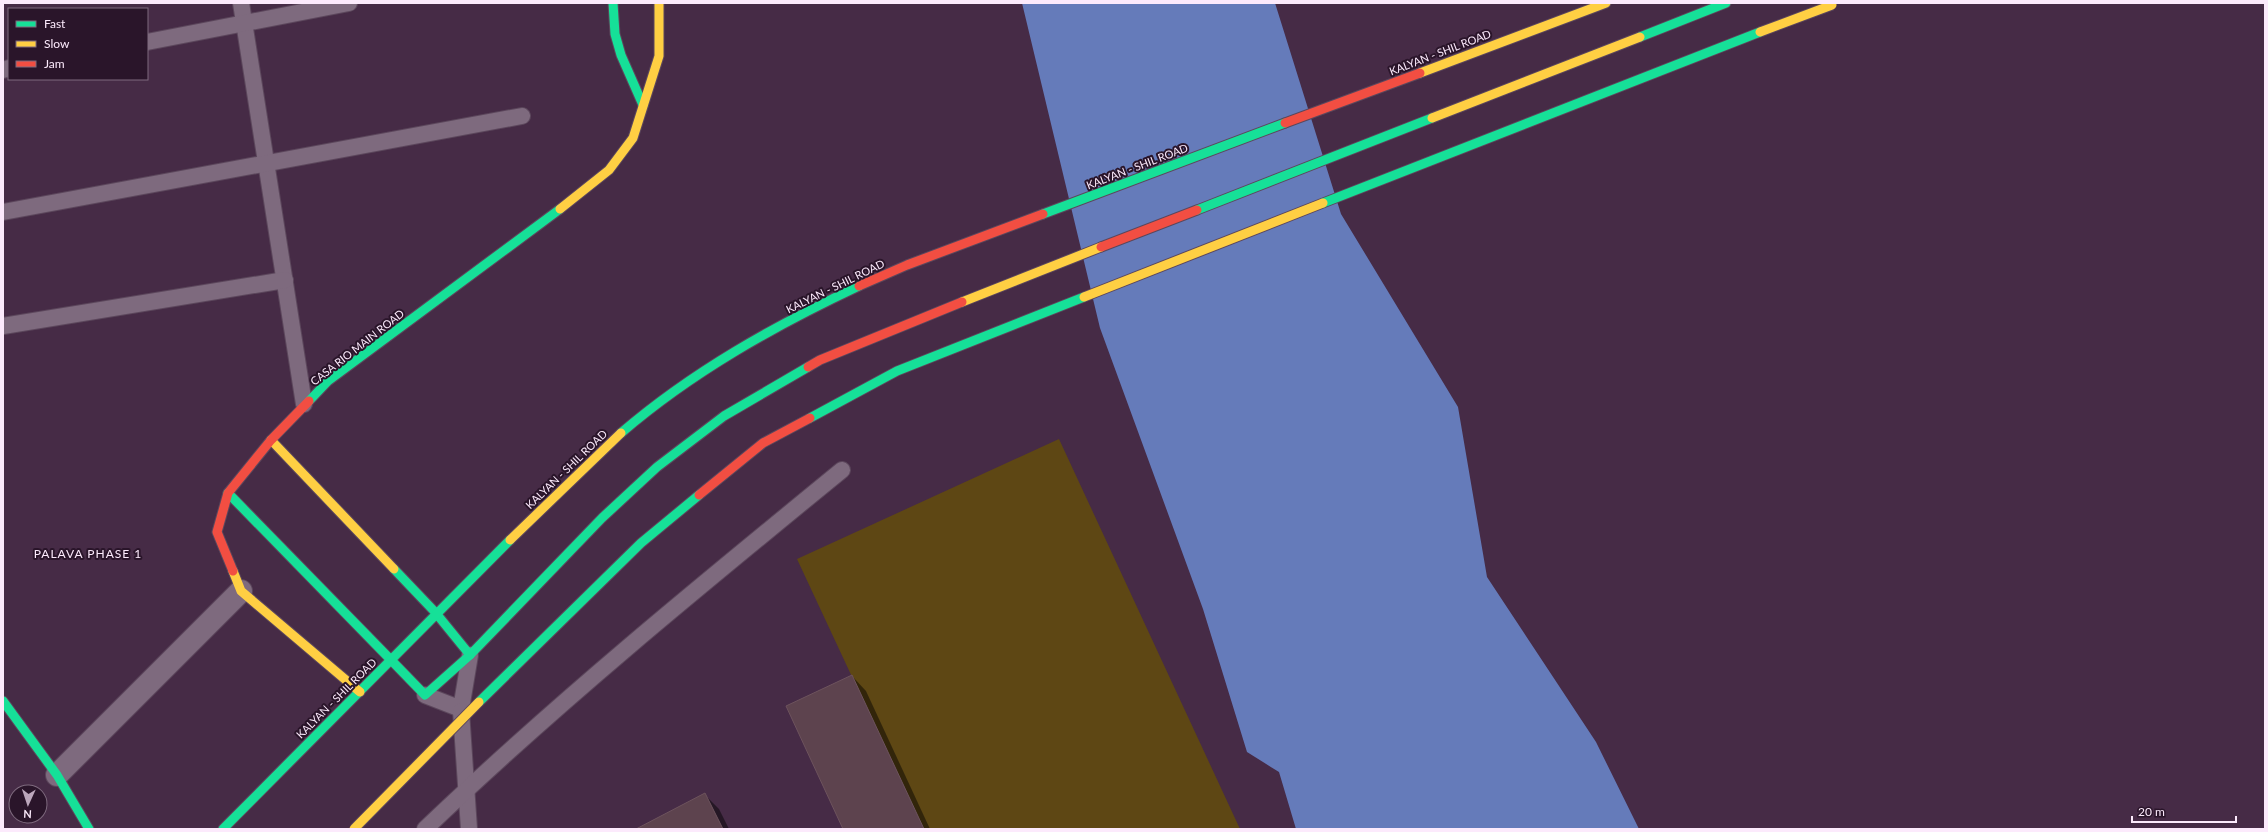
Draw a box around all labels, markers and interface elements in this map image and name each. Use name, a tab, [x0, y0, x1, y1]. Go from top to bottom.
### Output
legend	[8, 8, 148, 80]
text: Fast	[44, 16, 66, 31]
street label: KALYAN - SHIL ROAD	[1387, 27, 1493, 77]
text: Slow	[44, 36, 70, 51]
text: Jam	[44, 56, 65, 71]
street label: KALYAN - SHIL ROAD	[1084, 141, 1190, 191]
street label: KALYAN - SHIL ROAD	[784, 257, 886, 315]
street label: CASA RIO MAIN ROAD	[308, 306, 406, 388]
street label: KALYAN - SHIL ROAD	[523, 427, 609, 511]
district label: PALAVA PHASE 1	[34, 546, 142, 561]
street label: KALYAN - SHIL ROAD	[293, 655, 379, 741]
north arrow	[8, 784, 48, 824]
scale bar	[2132, 798, 2236, 824]
text: 20 m	[2138, 804, 2165, 819]
text: N	[23, 808, 32, 821]

